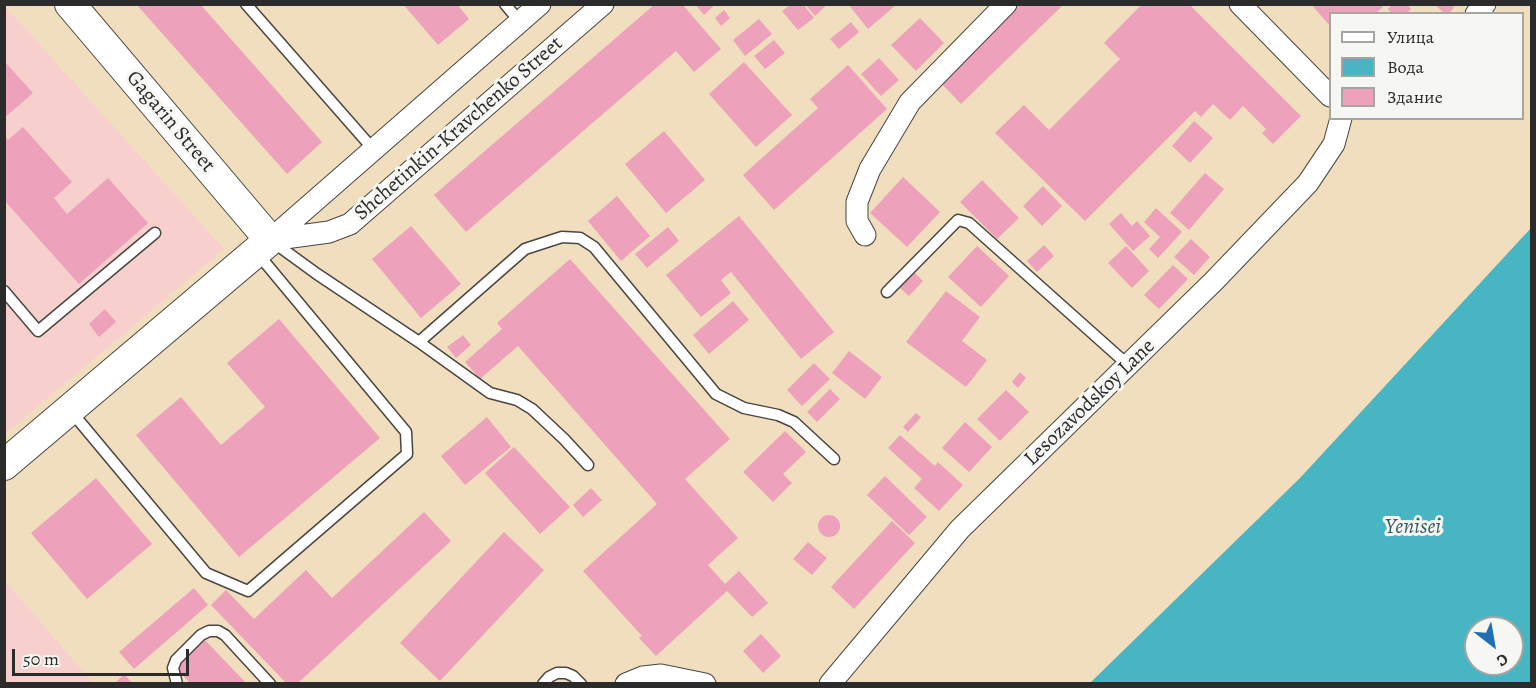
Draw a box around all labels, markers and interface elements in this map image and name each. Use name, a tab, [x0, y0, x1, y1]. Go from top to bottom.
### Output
legend	[1329, 12, 1524, 120]
text: Улица	[1387, 25, 1434, 49]
street label: Shchetinkin-Kravchenko Street	[350, 32, 568, 226]
text: Вода	[1387, 55, 1424, 79]
street label: Gagarin Street	[120, 66, 220, 178]
text: Здание	[1387, 85, 1443, 109]
street label: Lesozavodskoy Lane	[1019, 334, 1161, 472]
water label: Yenisei	[1385, 515, 1441, 541]
north arrow	[1464, 616, 1524, 676]
scale bar	[15, 637, 192, 675]
text: 50 m	[23, 647, 59, 671]
text: С	[1492, 648, 1512, 672]

